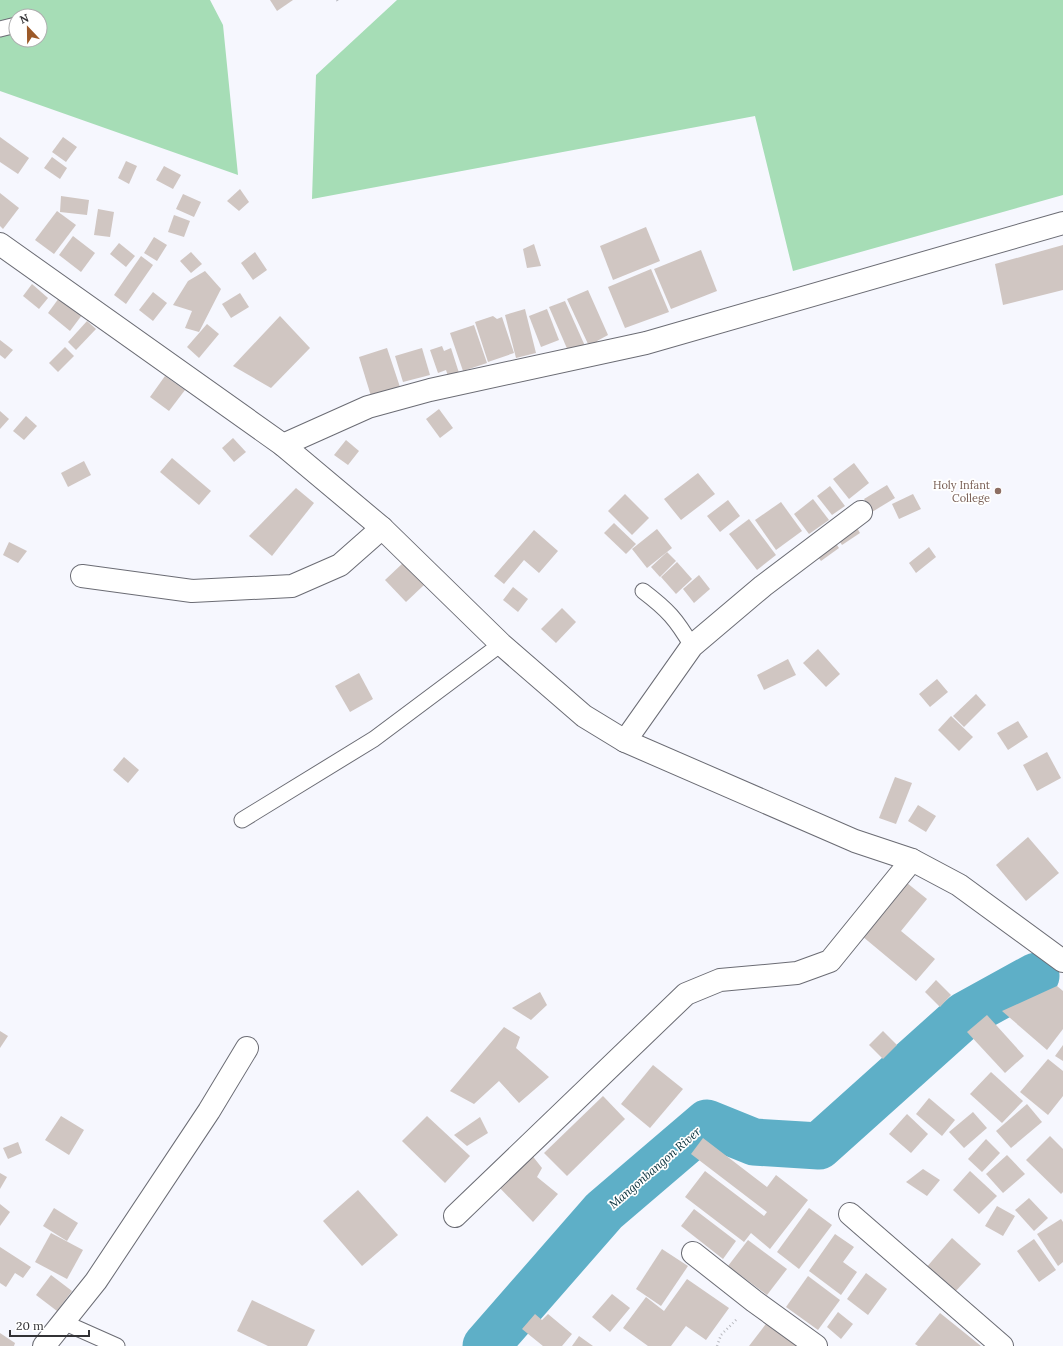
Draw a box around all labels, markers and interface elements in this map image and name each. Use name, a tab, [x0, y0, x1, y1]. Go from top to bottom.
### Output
north arrow	[8, 8, 48, 48]
text: N	[18, 10, 31, 27]
place label: Holy Infant College	[933, 478, 991, 505]
marker: Holy Infant College	[993, 486, 1003, 496]
water label: Mangonbangon River	[606, 1123, 704, 1212]
scale bar	[10, 1312, 89, 1338]
text: 20 m	[16, 1318, 44, 1333]

